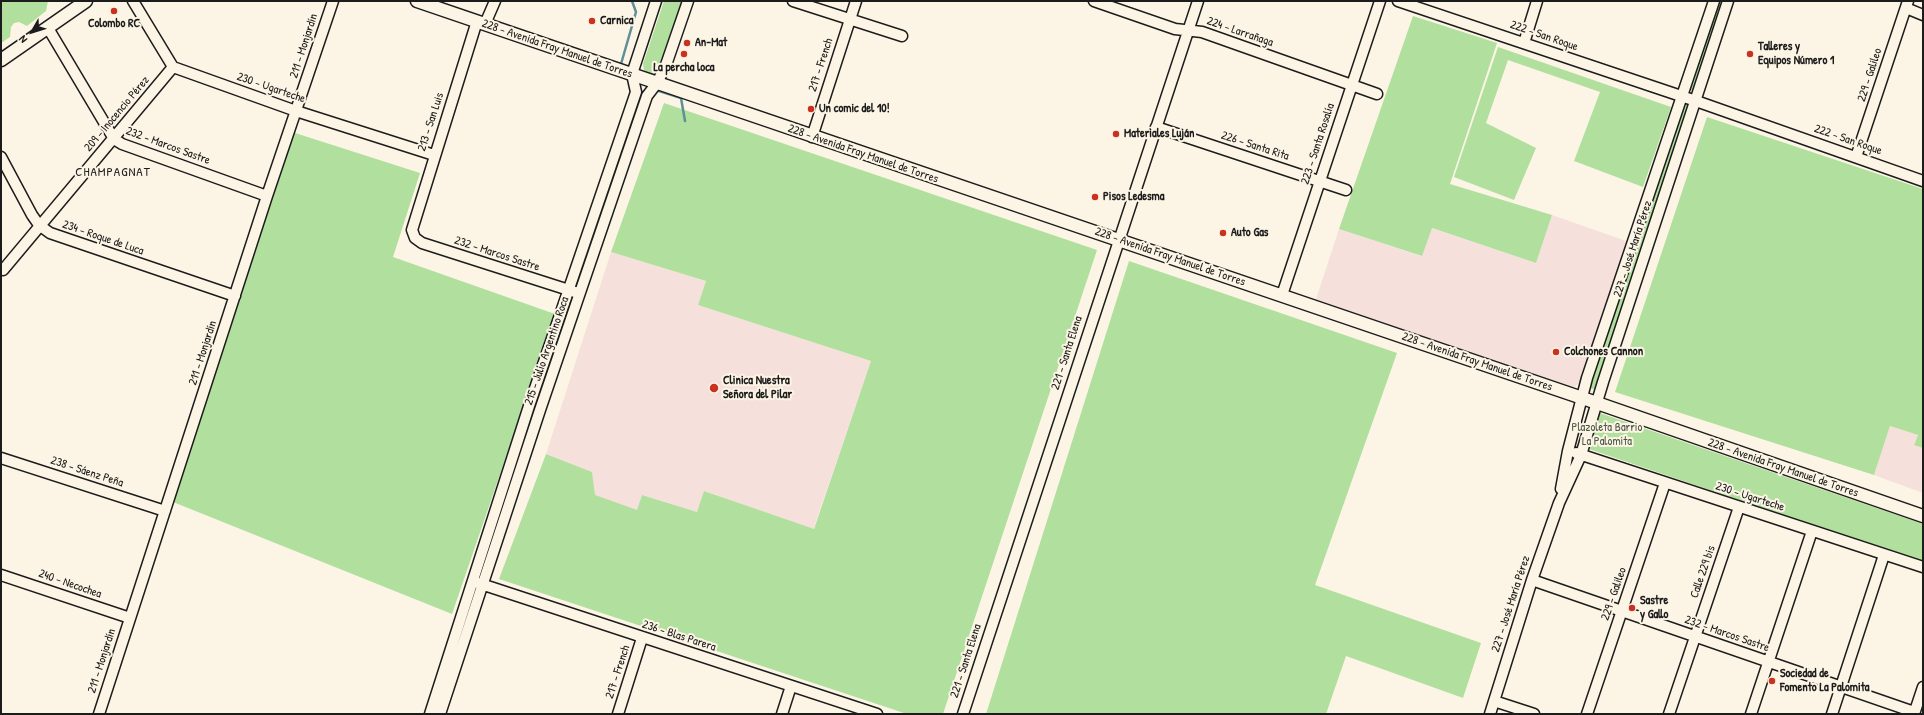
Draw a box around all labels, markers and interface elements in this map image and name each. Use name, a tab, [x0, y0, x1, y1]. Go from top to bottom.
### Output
marker: Colombo RC	[109, 6, 119, 16]
north arrow	[12, 12, 52, 52]
street label: 211 - Monjardín	[287, 12, 321, 80]
place label: Carnica	[600, 14, 633, 28]
street label: 224 - Larrañaga	[1205, 14, 1275, 50]
street label: 228 - Avenida Fray Manuel de Torres	[480, 16, 634, 82]
marker: Carnica	[587, 16, 597, 26]
place label: Colombo RC	[88, 17, 140, 31]
street label: 222 - San Roque	[1508, 18, 1580, 54]
text: N	[15, 33, 30, 46]
place label: An-Mat	[695, 36, 727, 50]
street label: 217 - French	[806, 36, 836, 94]
marker: An-Mat	[682, 38, 692, 48]
place label: Talleres y Equipos Número 1	[1758, 40, 1834, 68]
street label: 229 - Galileo	[1855, 47, 1885, 103]
marker: La percha loca	[679, 49, 689, 59]
marker: Talleres y Equipos Número 1	[1745, 49, 1755, 59]
place label: La percha loca	[653, 61, 715, 75]
street label: 230 - Ugarteche	[235, 70, 307, 106]
street label: 209 - Inocencio Pérez	[81, 73, 153, 155]
street label: 213 - San Luis	[415, 91, 447, 153]
place label: Un comic del 10!	[819, 102, 890, 116]
street label: 223 - Santa Rosalía	[1298, 102, 1338, 186]
marker: Un comic del 10!	[806, 104, 816, 114]
street label: 228 - Avenida Fray Manuel de Torres	[786, 121, 940, 187]
street label: 222 - San Roque	[1812, 122, 1884, 158]
street label: 232 - Marcos Sastre	[124, 124, 212, 168]
place label: Materiales Luján	[1124, 127, 1194, 141]
street label: 226 - Santa Rita	[1219, 128, 1291, 164]
marker: Materiales Luján	[1111, 129, 1121, 139]
district label: CHAMPAGNAT	[75, 165, 151, 181]
place label: Pisos Ledesma	[1103, 190, 1164, 204]
marker: Pisos Ledesma	[1090, 192, 1100, 202]
street label: 227 - José María Pérez	[1611, 199, 1655, 299]
street label: 234 - Roque de Luca	[61, 217, 145, 259]
street label: 228 - Avenida Fray Manuel de Torres	[1093, 224, 1247, 290]
place label: Auto Gas	[1231, 226, 1268, 240]
marker: Auto Gas	[1218, 228, 1228, 238]
street label: 232 - Marcos Sastre	[453, 233, 541, 275]
street label: 215 - Julio Argentino Roca	[522, 295, 572, 407]
street label: 221 - Santa Elena	[1048, 314, 1086, 392]
street label: 211 - Monjardín	[186, 319, 220, 387]
street label: 228 - Avenida Fray Manuel de Torres	[1400, 329, 1554, 395]
place label: Colchones Cannon	[1564, 345, 1643, 359]
marker: Colchones Cannon	[1551, 347, 1561, 357]
place label: Clinica Nuestra Señora del Pilar	[723, 374, 792, 402]
marker: Clinica Nuestra Señora del Pilar	[708, 382, 720, 394]
park label: Plazoleta Barrio La Palomita	[1572, 421, 1642, 449]
street label: 228 - Avenida Fray Manuel de Torres	[1706, 435, 1860, 501]
street label: 238 - Sáenz Peña	[49, 453, 125, 491]
street label: 230 - Ugarteche	[1714, 479, 1786, 515]
street label: Calle 229 bis	[1687, 544, 1719, 600]
street label: 227 - José María Pérez	[1489, 554, 1533, 654]
street label: 240 - Necochea	[37, 566, 103, 602]
street label: 229 - Galileo	[1598, 566, 1630, 622]
place label: Sastre y Gallo	[1640, 594, 1668, 622]
marker: Sastre y Gallo	[1627, 603, 1637, 613]
street label: 232 - Marcos Sastre	[1683, 613, 1771, 655]
street label: 236 - Blas Parera	[640, 617, 718, 655]
street label: 221 - Santa Elena	[947, 622, 985, 700]
street label: 211 - Monjardín	[85, 627, 119, 695]
street label: 217 - French	[603, 643, 633, 701]
place label: Sociedad de Fomento La Palomita	[1780, 667, 1870, 695]
marker: Sociedad de Fomento La Palomita	[1767, 676, 1777, 686]

